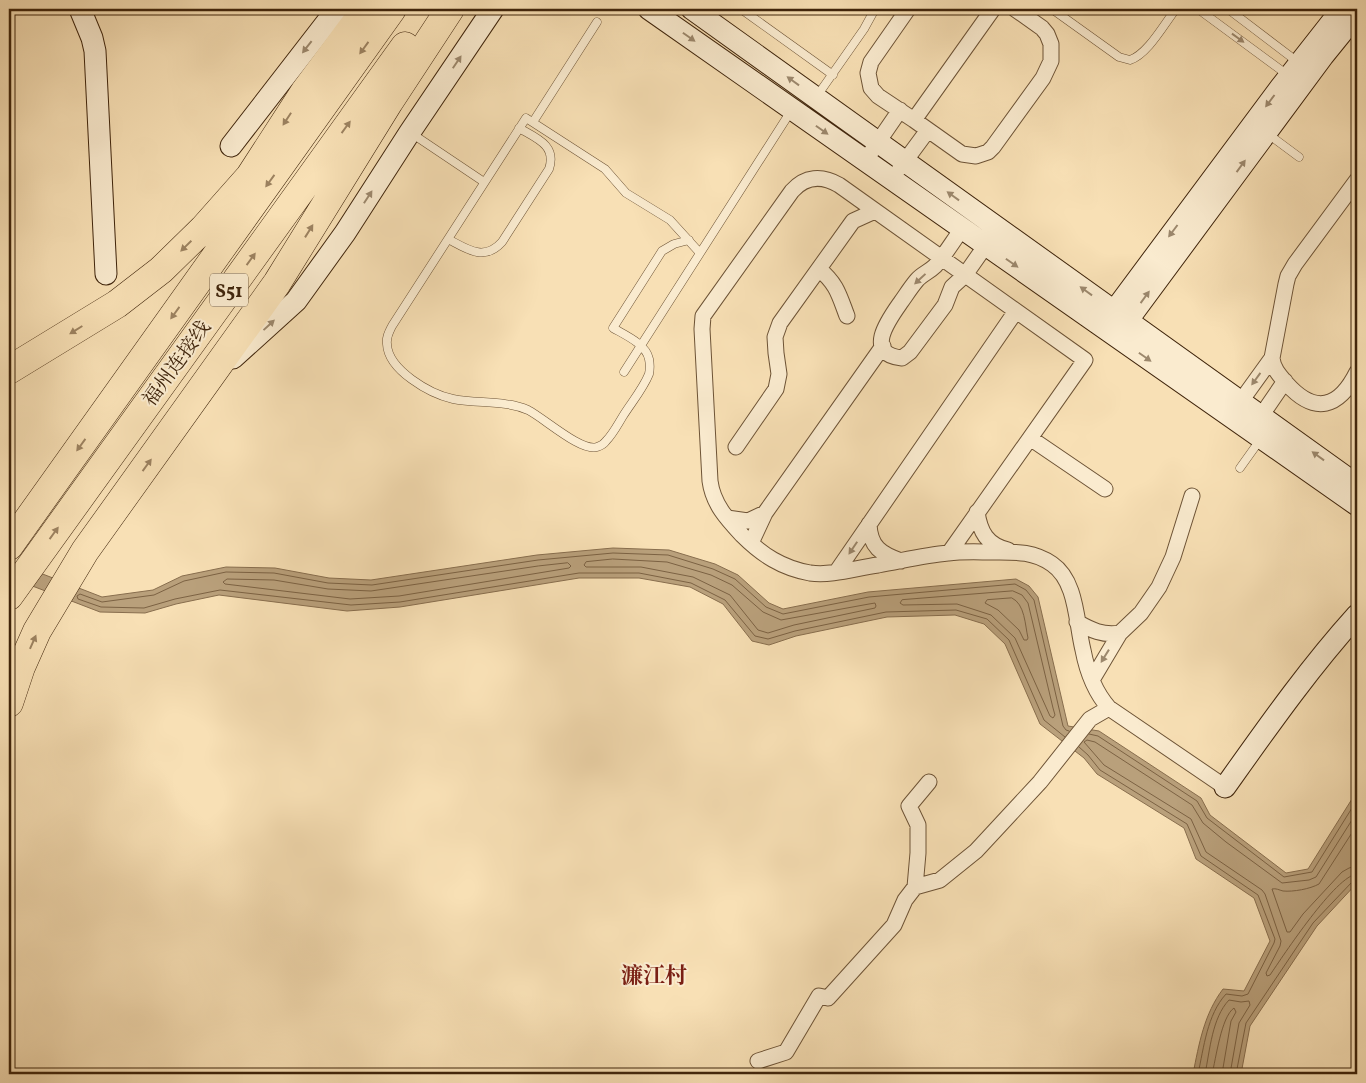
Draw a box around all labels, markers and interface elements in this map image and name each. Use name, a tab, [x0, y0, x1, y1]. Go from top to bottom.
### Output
one-way arrow	[682, 32, 696, 42]
one-way arrow	[1231, 32, 1244, 42]
one-way arrow	[302, 40, 313, 53]
one-way arrow	[359, 42, 369, 55]
one-way arrow	[452, 55, 462, 69]
one-way arrow	[786, 76, 800, 86]
one-way arrow	[1265, 94, 1275, 108]
one-way arrow	[282, 113, 292, 126]
one-way arrow	[340, 121, 351, 134]
one-way arrow	[815, 125, 829, 135]
one-way arrow	[1236, 159, 1246, 173]
one-way arrow	[265, 174, 275, 188]
one-way arrow	[363, 191, 373, 204]
one-way arrow	[947, 191, 960, 201]
one-way arrow	[1168, 224, 1179, 237]
one-way arrow	[305, 225, 314, 238]
one-way arrow	[180, 240, 192, 252]
one-way arrow	[246, 252, 256, 266]
one-way arrow	[1006, 258, 1019, 268]
one-way arrow	[914, 273, 926, 285]
road number: S51	[210, 274, 248, 306]
one-way arrow	[1079, 286, 1092, 296]
one-way arrow	[1140, 290, 1150, 304]
one-way arrow	[170, 306, 180, 320]
street label: 福州连接线	[137, 315, 218, 413]
one-way arrow	[262, 319, 274, 331]
one-way arrow	[69, 325, 82, 334]
one-way arrow	[1138, 352, 1152, 362]
one-way arrow	[1251, 372, 1261, 386]
one-way arrow	[76, 438, 86, 452]
one-way arrow	[1311, 451, 1324, 461]
one-way arrow	[142, 458, 152, 472]
one-way arrow	[49, 527, 59, 540]
one-way arrow	[848, 541, 858, 555]
one-way arrow	[29, 635, 37, 649]
one-way arrow	[1100, 649, 1110, 663]
district label: 濂江村	[621, 962, 687, 993]

